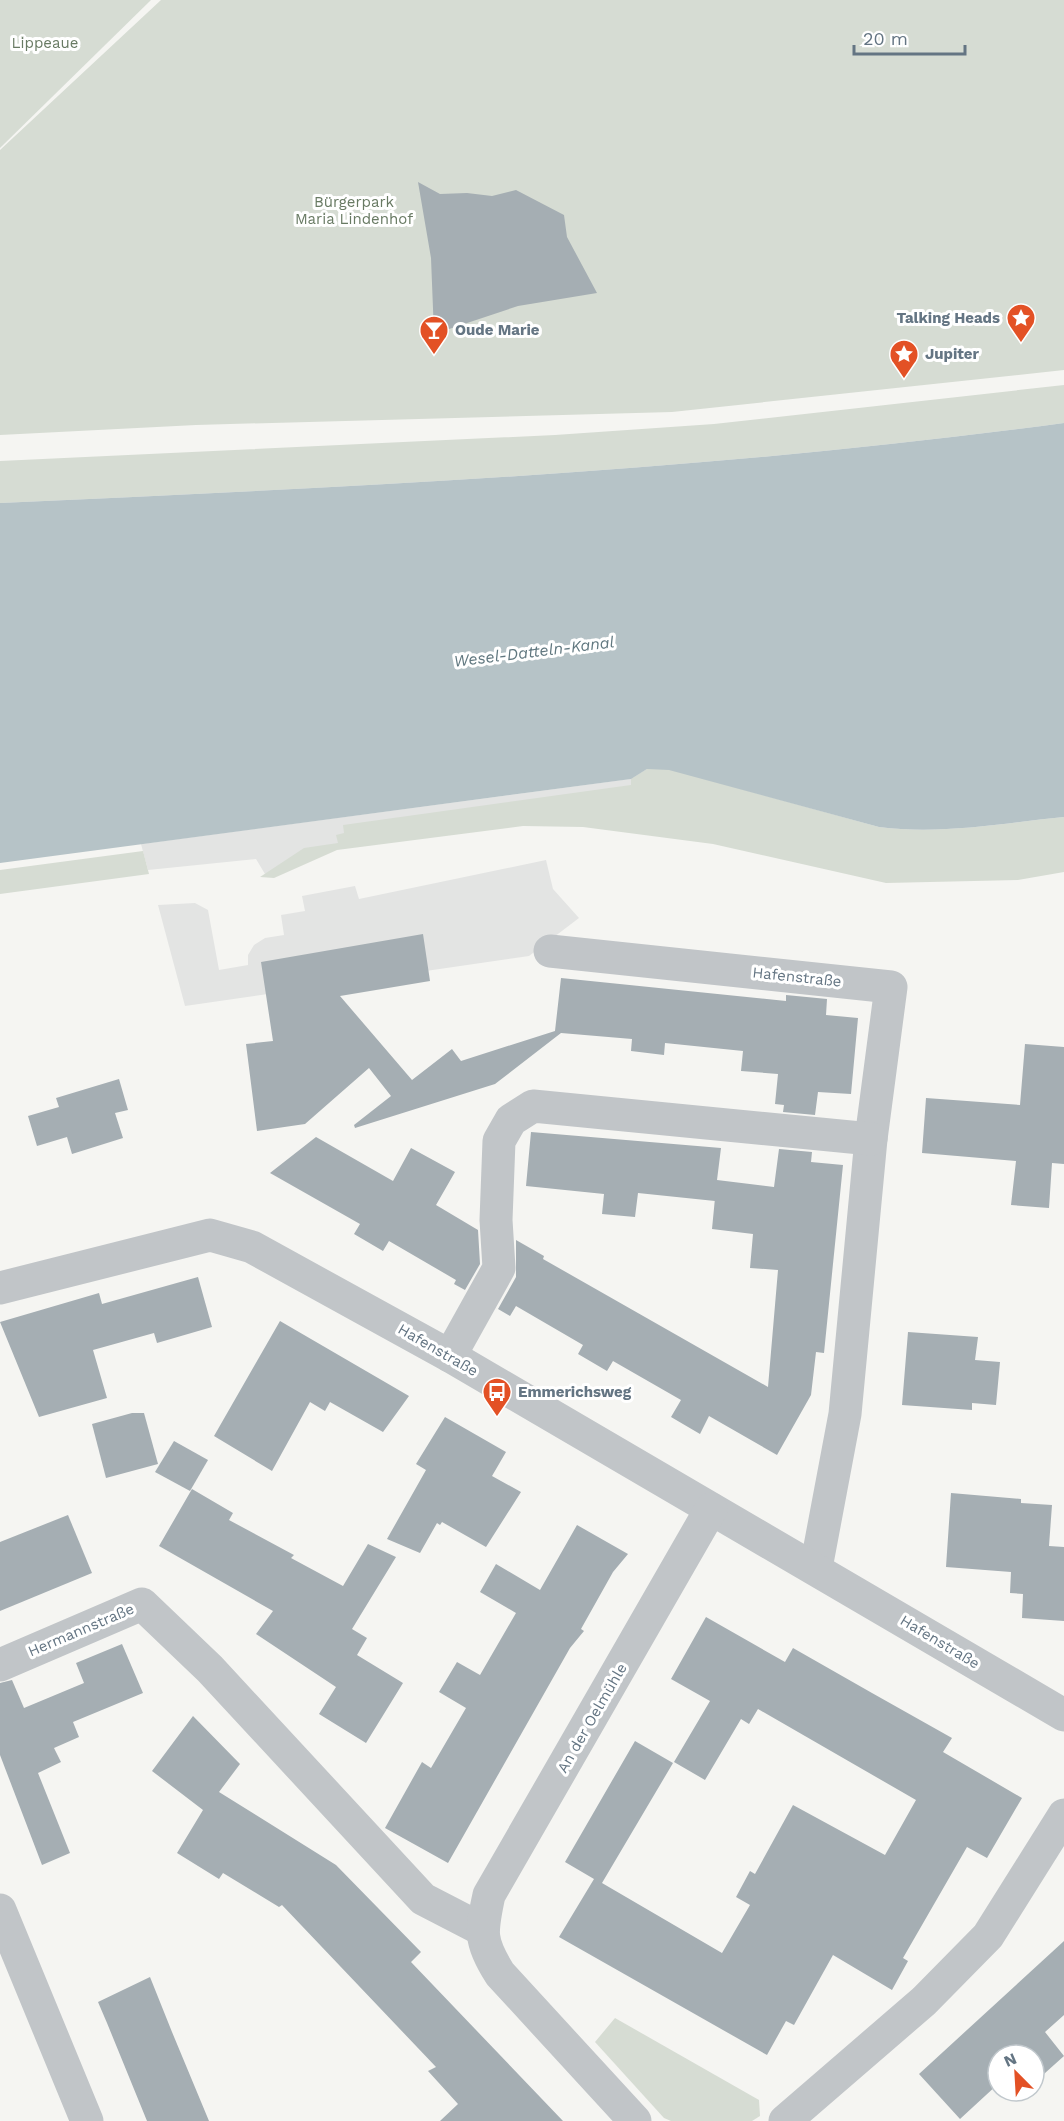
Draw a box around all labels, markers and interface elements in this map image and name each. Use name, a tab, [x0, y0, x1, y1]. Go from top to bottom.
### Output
scale bar	[854, 18, 965, 56]
text: 20 m	[863, 28, 908, 49]
park label: Lippeaue	[12, 34, 78, 52]
park label: Bürgerpark Maria Lindenhof	[295, 193, 413, 228]
place icon: Talking Heads	[1005, 302, 1037, 344]
place label: Talking Heads	[896, 309, 1000, 327]
bar icon: Oude Marie	[418, 314, 450, 356]
place label: Oude Marie	[455, 321, 540, 339]
place icon: Jupiter	[888, 338, 920, 380]
place label: Jupiter	[925, 345, 980, 363]
water label: Wesel-Datteln-Kanal	[453, 632, 616, 671]
street label: Hafenstraße	[752, 963, 842, 991]
street label: Hafenstraße	[395, 1320, 481, 1380]
bus stop icon: Emmerichsweg	[481, 1376, 513, 1418]
place label: Emmerichsweg	[518, 1383, 632, 1401]
street label: Hermannstraße	[25, 1600, 137, 1660]
street label: Hafenstraße	[897, 1611, 983, 1673]
street label: An der Oelmühle	[553, 1660, 631, 1776]
north arrow	[986, 2043, 1046, 2103]
text: N	[1001, 2049, 1019, 2071]

